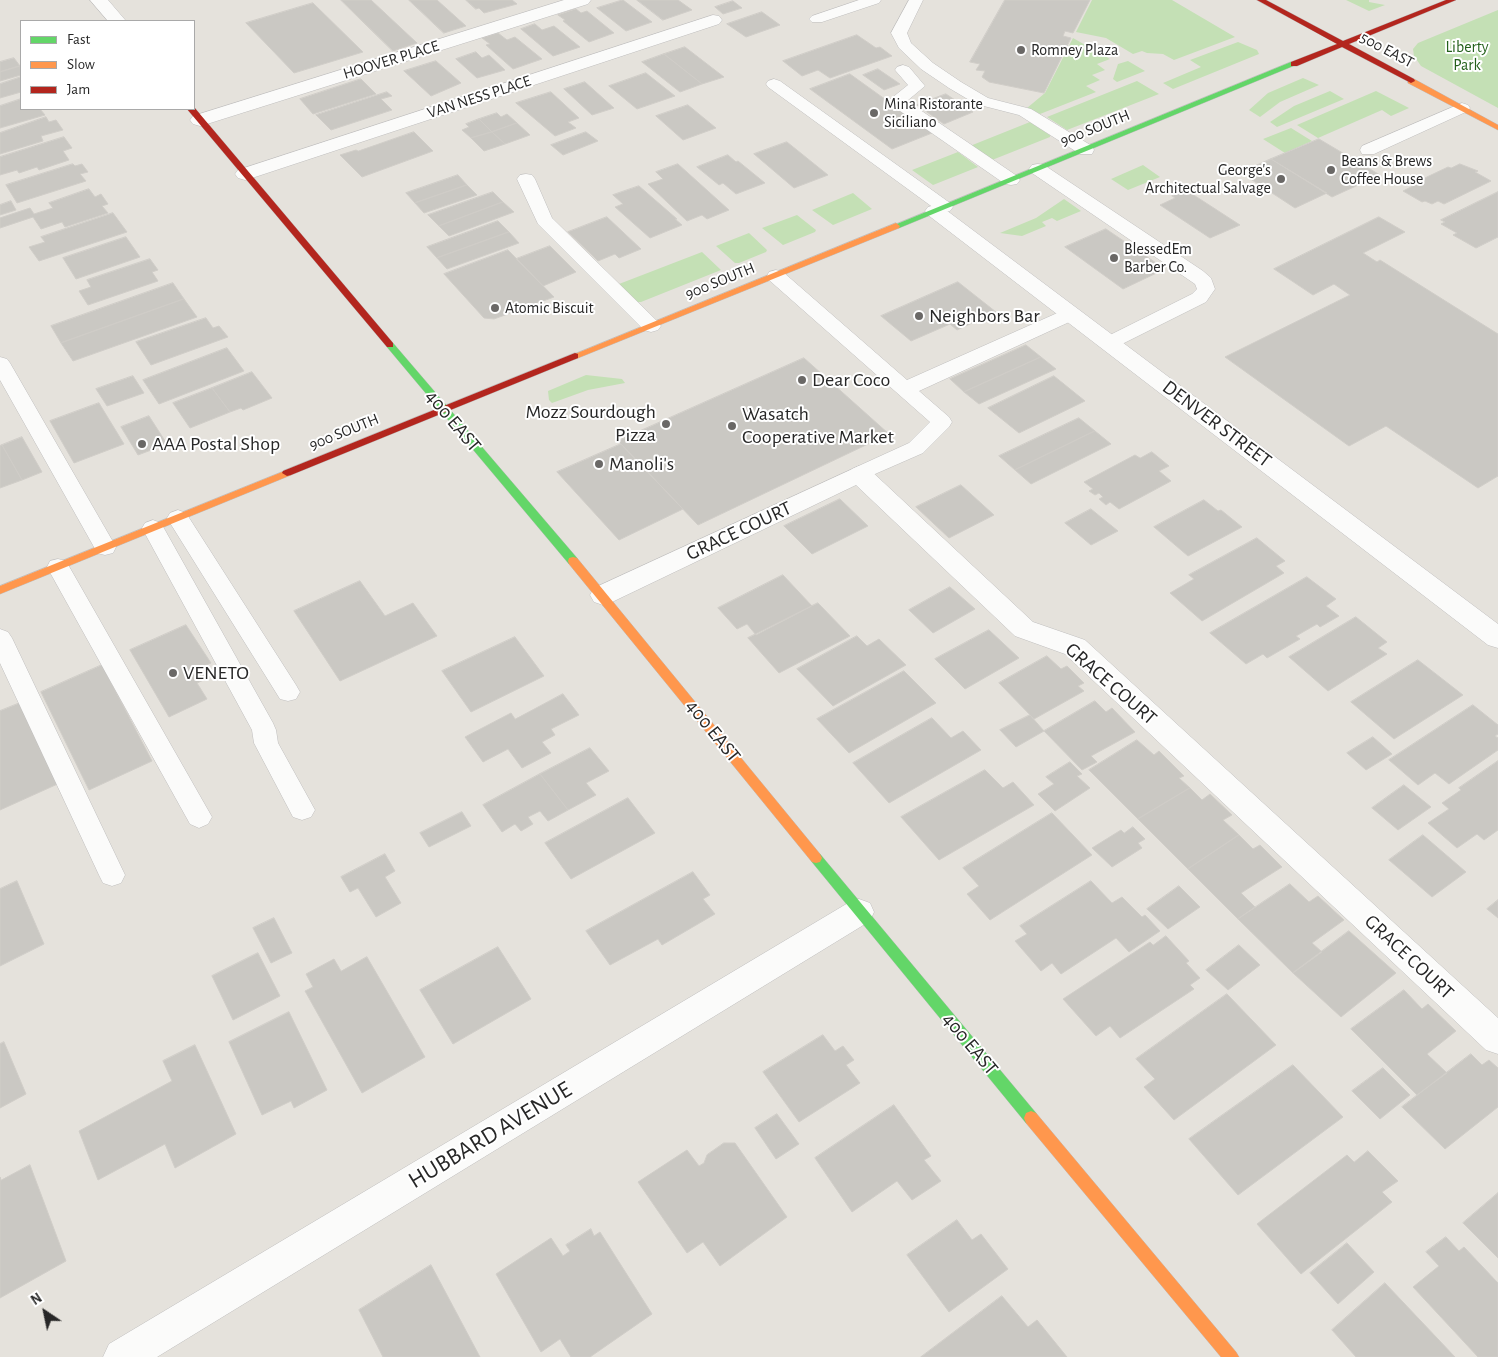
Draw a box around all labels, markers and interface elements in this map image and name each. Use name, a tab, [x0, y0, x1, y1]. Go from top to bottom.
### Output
legend	[20, 20, 195, 110]
street label: 500 EAST	[1357, 28, 1417, 72]
text: Fast	[67, 32, 90, 47]
street label: HOOVER PLACE	[341, 36, 441, 84]
park label: Liberty Park	[1445, 37, 1489, 75]
place label: Romney Plaza	[1031, 40, 1118, 60]
marker: Romney Plaza	[1015, 44, 1027, 56]
text: Slow	[67, 57, 95, 72]
street label: VAN NESS PLACE	[425, 71, 533, 123]
text: Jam	[67, 82, 90, 97]
place label: Mina Ristorante Siciliano	[884, 94, 983, 132]
street label: 900 SOUTH	[1057, 105, 1133, 151]
marker: Mina Ristorante Siciliano	[868, 107, 880, 119]
place label: Beans & Brews Coffee House	[1341, 151, 1432, 189]
place label: George's Architectual Salvage	[1145, 160, 1271, 198]
marker: Beans & Brews Coffee House	[1325, 164, 1337, 176]
marker: George's Architectual Salvage	[1275, 173, 1287, 185]
place label: BlessedEm Barber Co.	[1124, 239, 1192, 277]
marker: BlessedEm Barber Co.	[1108, 252, 1120, 264]
street label: 900 SOUTH	[682, 258, 758, 304]
place label: Atomic Biscuit	[505, 298, 594, 318]
marker: Atomic Biscuit	[489, 302, 501, 314]
place label: Neighbors Bar	[929, 304, 1040, 328]
marker: Neighbors Bar	[913, 310, 925, 322]
place label: Dear Coco	[812, 368, 890, 392]
marker: Dear Coco	[796, 374, 808, 386]
street label: DENVER STREET	[1158, 375, 1276, 473]
street label: 400 EAST	[420, 385, 486, 457]
place label: Mozz Sourdough Pizza	[525, 400, 656, 447]
place label: Wasatch Cooperative Market	[742, 402, 894, 449]
street label: 900 SOUTH	[306, 409, 382, 455]
marker: Mozz Sourdough Pizza	[660, 418, 672, 430]
marker: Wasatch Cooperative Market	[726, 420, 738, 432]
place label: AAA Postal Shop	[152, 432, 280, 456]
marker: AAA Postal Shop	[136, 438, 148, 450]
place label: Manoli's	[609, 452, 674, 476]
marker: Manoli's	[593, 458, 605, 470]
street label: GRACE COURT	[683, 496, 795, 566]
street label: GRACE COURT	[1060, 638, 1162, 730]
place label: VENETO	[183, 661, 249, 685]
marker: VENETO	[167, 667, 179, 679]
street label: 400 EAST	[680, 695, 746, 767]
street label: GRACE COURT	[1359, 910, 1459, 1004]
street label: 400 EAST	[937, 1008, 1003, 1080]
street label: HUBBARD AVENUE	[403, 1075, 577, 1195]
north arrow	[20, 1287, 70, 1337]
text: N	[29, 1291, 45, 1308]

